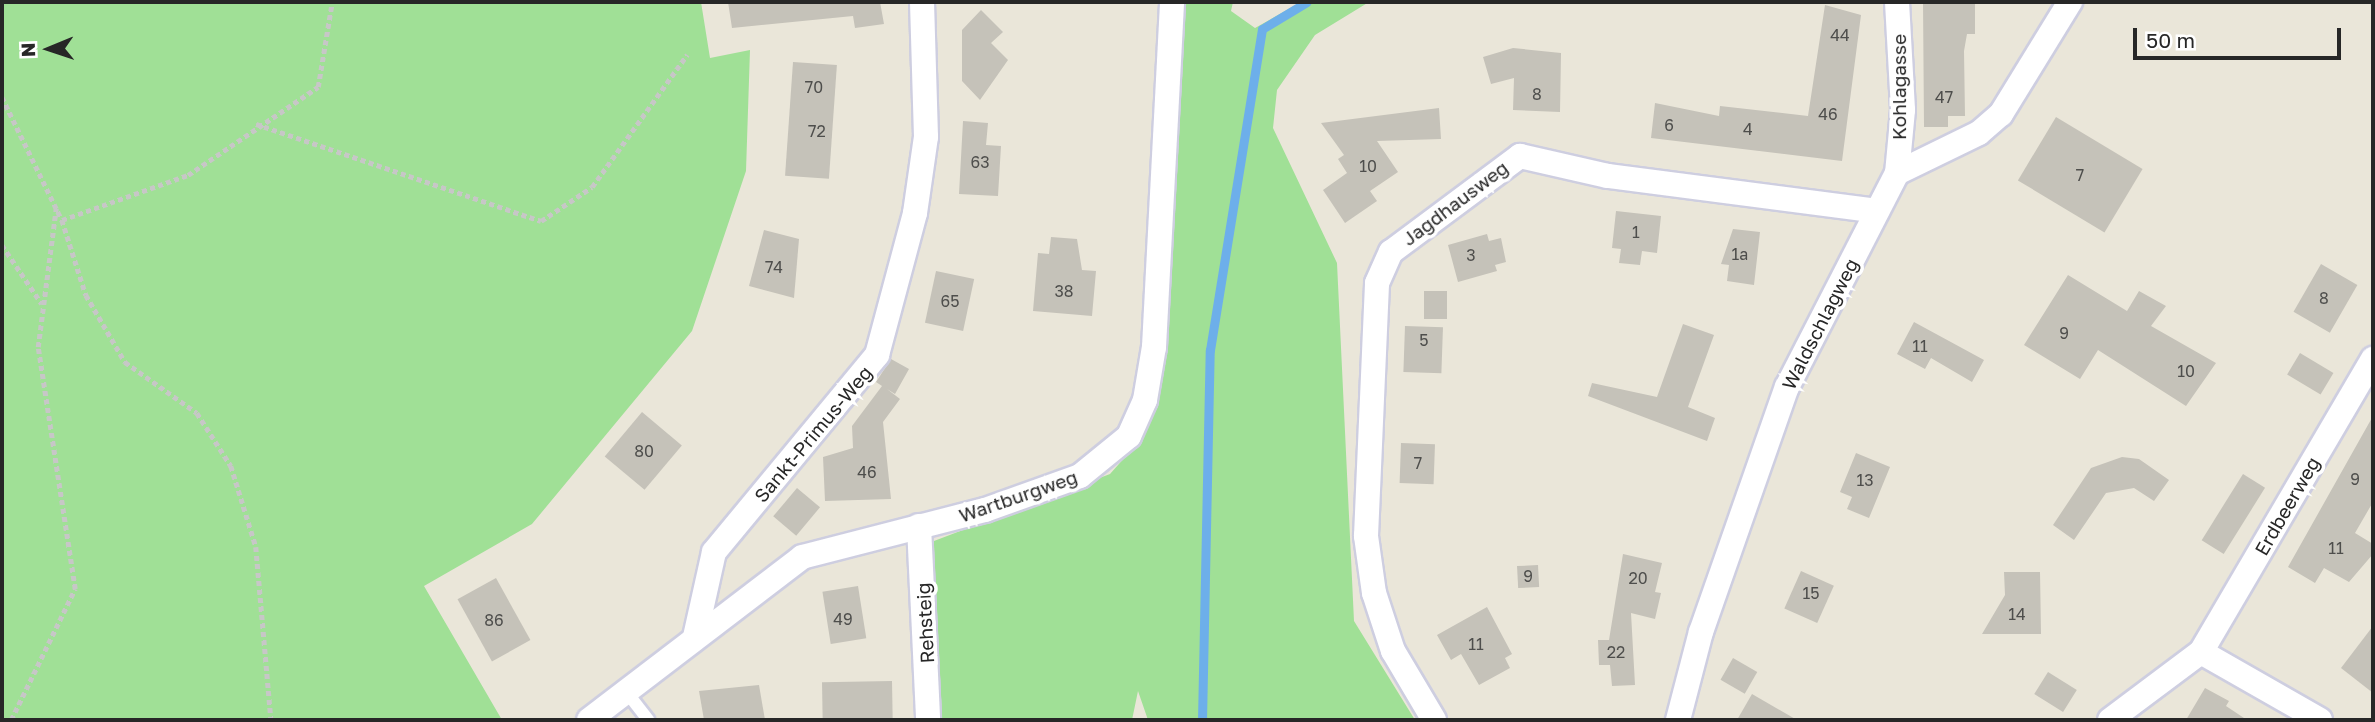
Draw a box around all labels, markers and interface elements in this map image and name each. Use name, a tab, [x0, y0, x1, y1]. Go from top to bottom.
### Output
north arrow	[14, 14, 84, 84]
scale bar	[2137, 14, 2345, 58]
house number: 44	[1830, 25, 1850, 45]
text: 50 m	[2146, 27, 2195, 53]
street label: Kohlagasse	[1888, 34, 1910, 140]
text: N	[16, 42, 39, 57]
house number: 70	[805, 77, 823, 97]
house number: 8	[1532, 84, 1542, 104]
house number: 47	[1935, 87, 1953, 107]
house number: 46	[1818, 104, 1838, 124]
house number: 6	[1664, 115, 1674, 135]
house number: 4	[1743, 119, 1753, 139]
house number: 72	[808, 121, 826, 141]
house number: 63	[970, 152, 990, 172]
house number: 10	[1359, 156, 1377, 176]
street label: Jagdhausweg	[1398, 156, 1512, 250]
house number: 7	[2076, 165, 2084, 185]
house number: 1	[1632, 222, 1640, 242]
house number: 1a	[1732, 244, 1748, 264]
house number: 3	[1466, 245, 1476, 265]
street label: Waldschlagweg	[1777, 255, 1863, 393]
house number: 74	[765, 257, 783, 277]
house number: 38	[1054, 281, 1074, 301]
house number: 8	[2319, 288, 2329, 308]
house number: 65	[941, 291, 959, 311]
house number: 9	[2059, 323, 2069, 343]
house number: 5	[1419, 330, 1429, 350]
house number: 11	[1912, 336, 1928, 356]
street label: Sankt-Primus-Weg	[749, 361, 877, 507]
house number: 10	[2177, 361, 2195, 381]
house number: 80	[634, 441, 654, 461]
house number: 7	[1414, 453, 1422, 473]
street label: Erdbeerweg	[2250, 453, 2324, 559]
house number: 46	[857, 462, 877, 482]
street label: Wartburgweg	[956, 465, 1080, 527]
house number: 9	[2350, 469, 2360, 489]
house number: 13	[1856, 470, 1874, 490]
house number: 11	[2328, 538, 2344, 558]
house number: 9	[1523, 566, 1533, 586]
house number: 20	[1628, 568, 1648, 588]
street label: Rehsteig	[911, 582, 939, 664]
house number: 15	[1802, 583, 1820, 603]
house number: 14	[2008, 604, 2026, 624]
house number: 49	[833, 609, 853, 629]
house number: 86	[484, 610, 504, 630]
house number: 11	[1468, 634, 1484, 654]
house number: 22	[1607, 642, 1625, 662]

